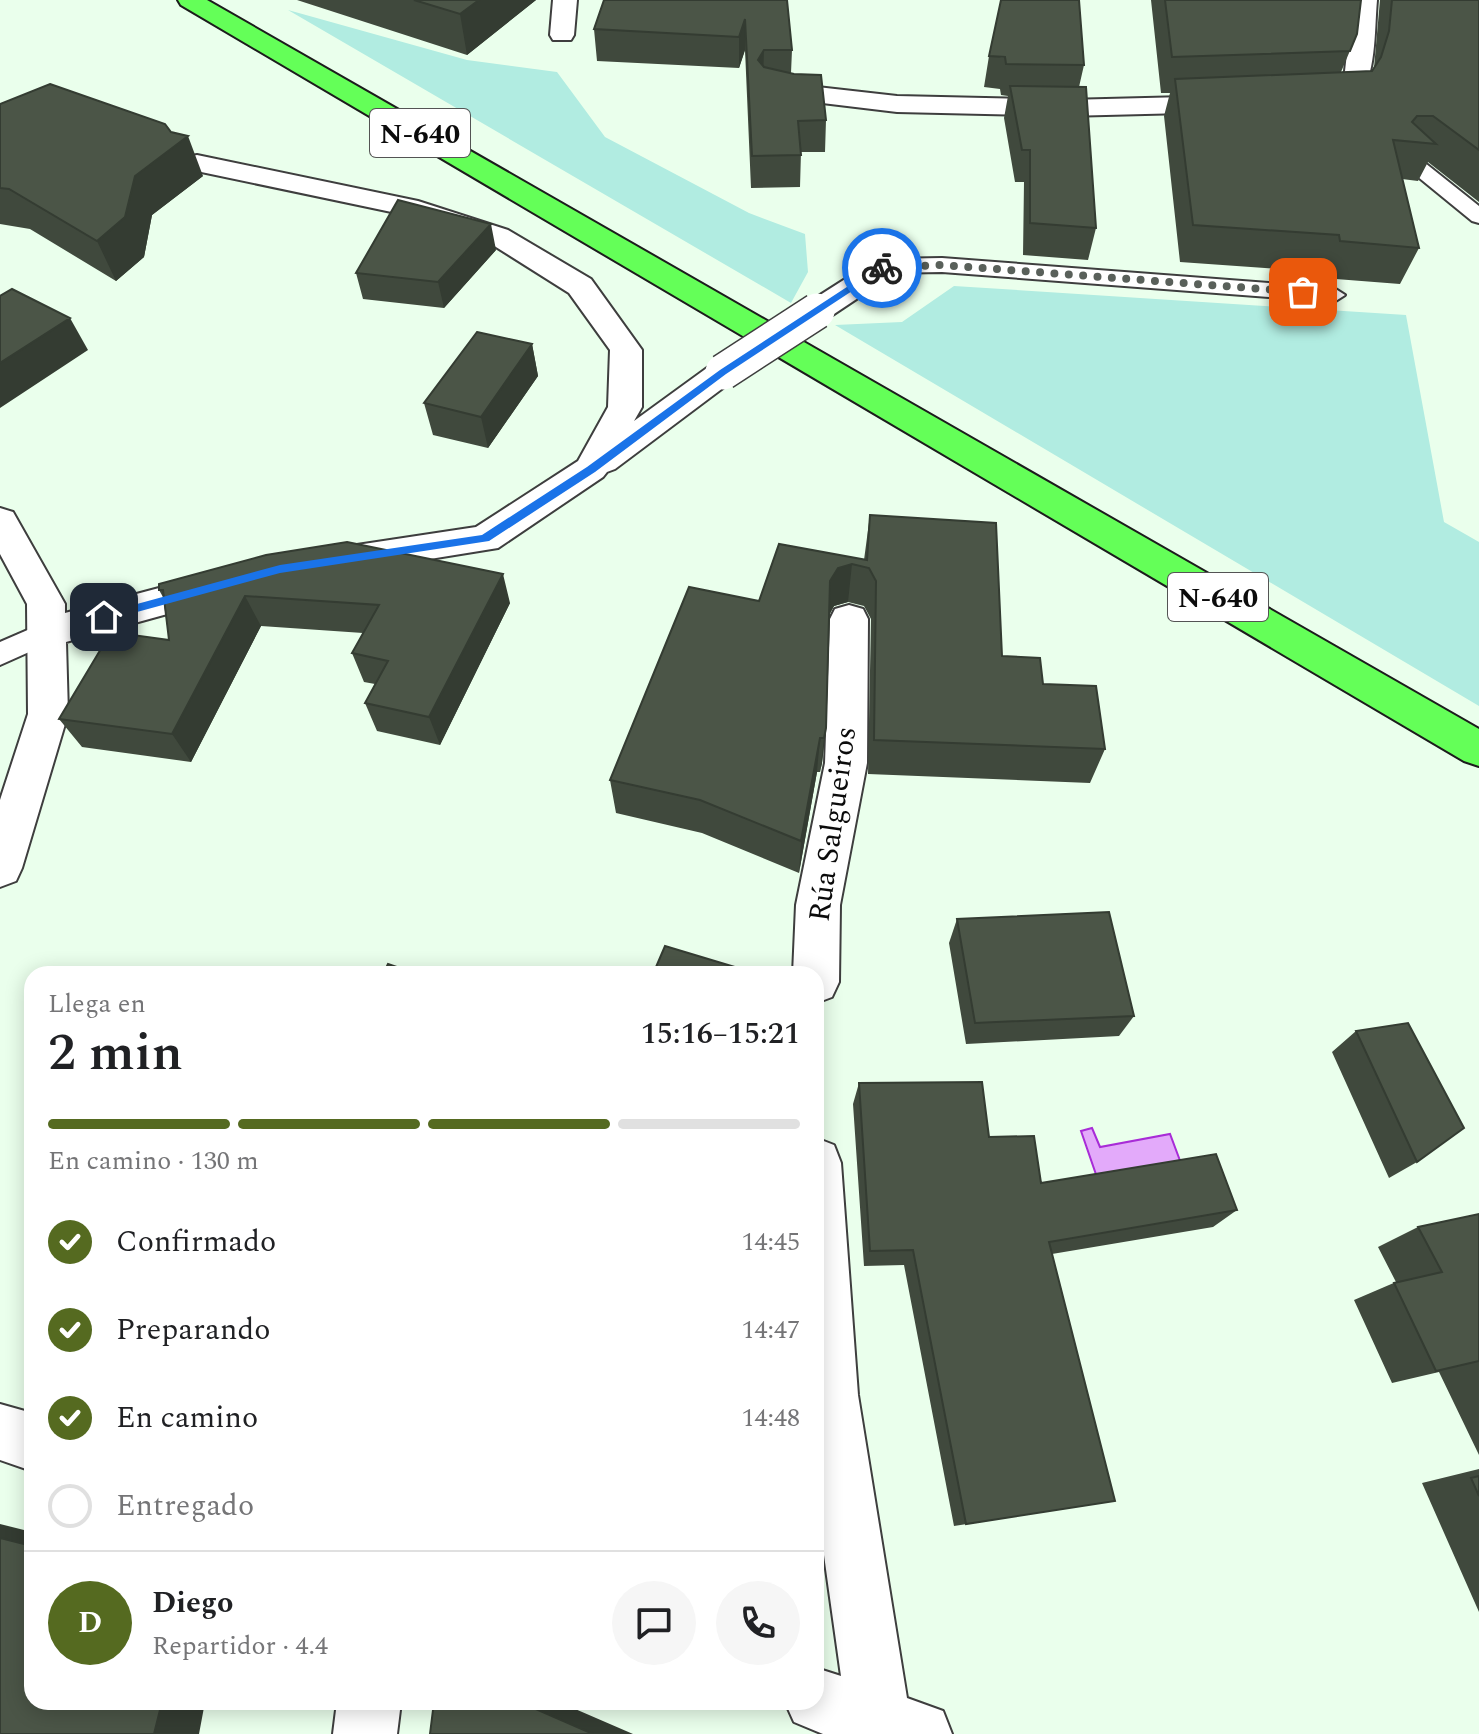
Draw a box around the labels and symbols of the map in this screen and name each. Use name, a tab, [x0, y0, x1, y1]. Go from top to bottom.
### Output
road number: N-640	[370, 109, 470, 157]
courier	[842, 228, 922, 308]
pin	[1269, 258, 1337, 326]
road number: N-640	[1168, 573, 1268, 621]
pin	[70, 583, 138, 651]
street label: Rúa Salgueiros	[797, 723, 869, 925]

